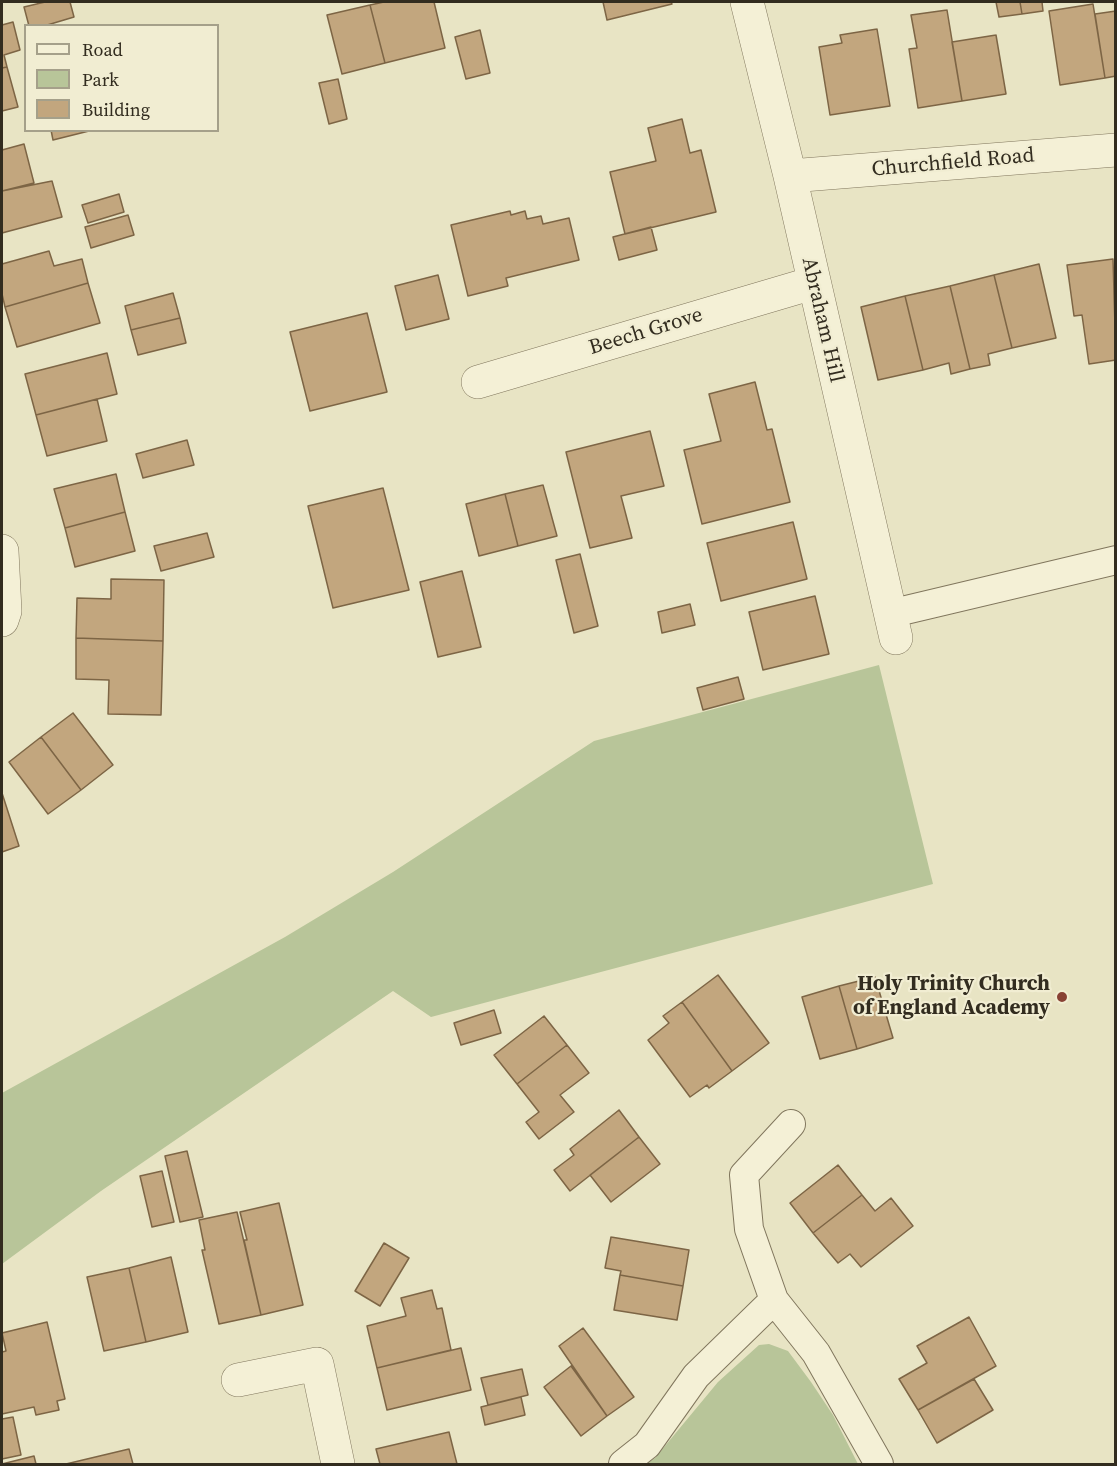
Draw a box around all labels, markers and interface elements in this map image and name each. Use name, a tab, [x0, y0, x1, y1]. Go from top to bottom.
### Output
legend	[24, 24, 219, 132]
text: Road	[82, 37, 123, 62]
text: Park	[82, 67, 119, 92]
text: Building	[82, 97, 150, 122]
street label: Churchfield Road	[871, 143, 1035, 183]
street label: Abraham Hill	[795, 255, 849, 385]
street label: Beech Grove	[586, 303, 706, 361]
place label: Holy Trinity Church of England Academy	[853, 972, 1050, 1022]
marker: Holy Trinity Church of England Academy	[1055, 990, 1069, 1004]

